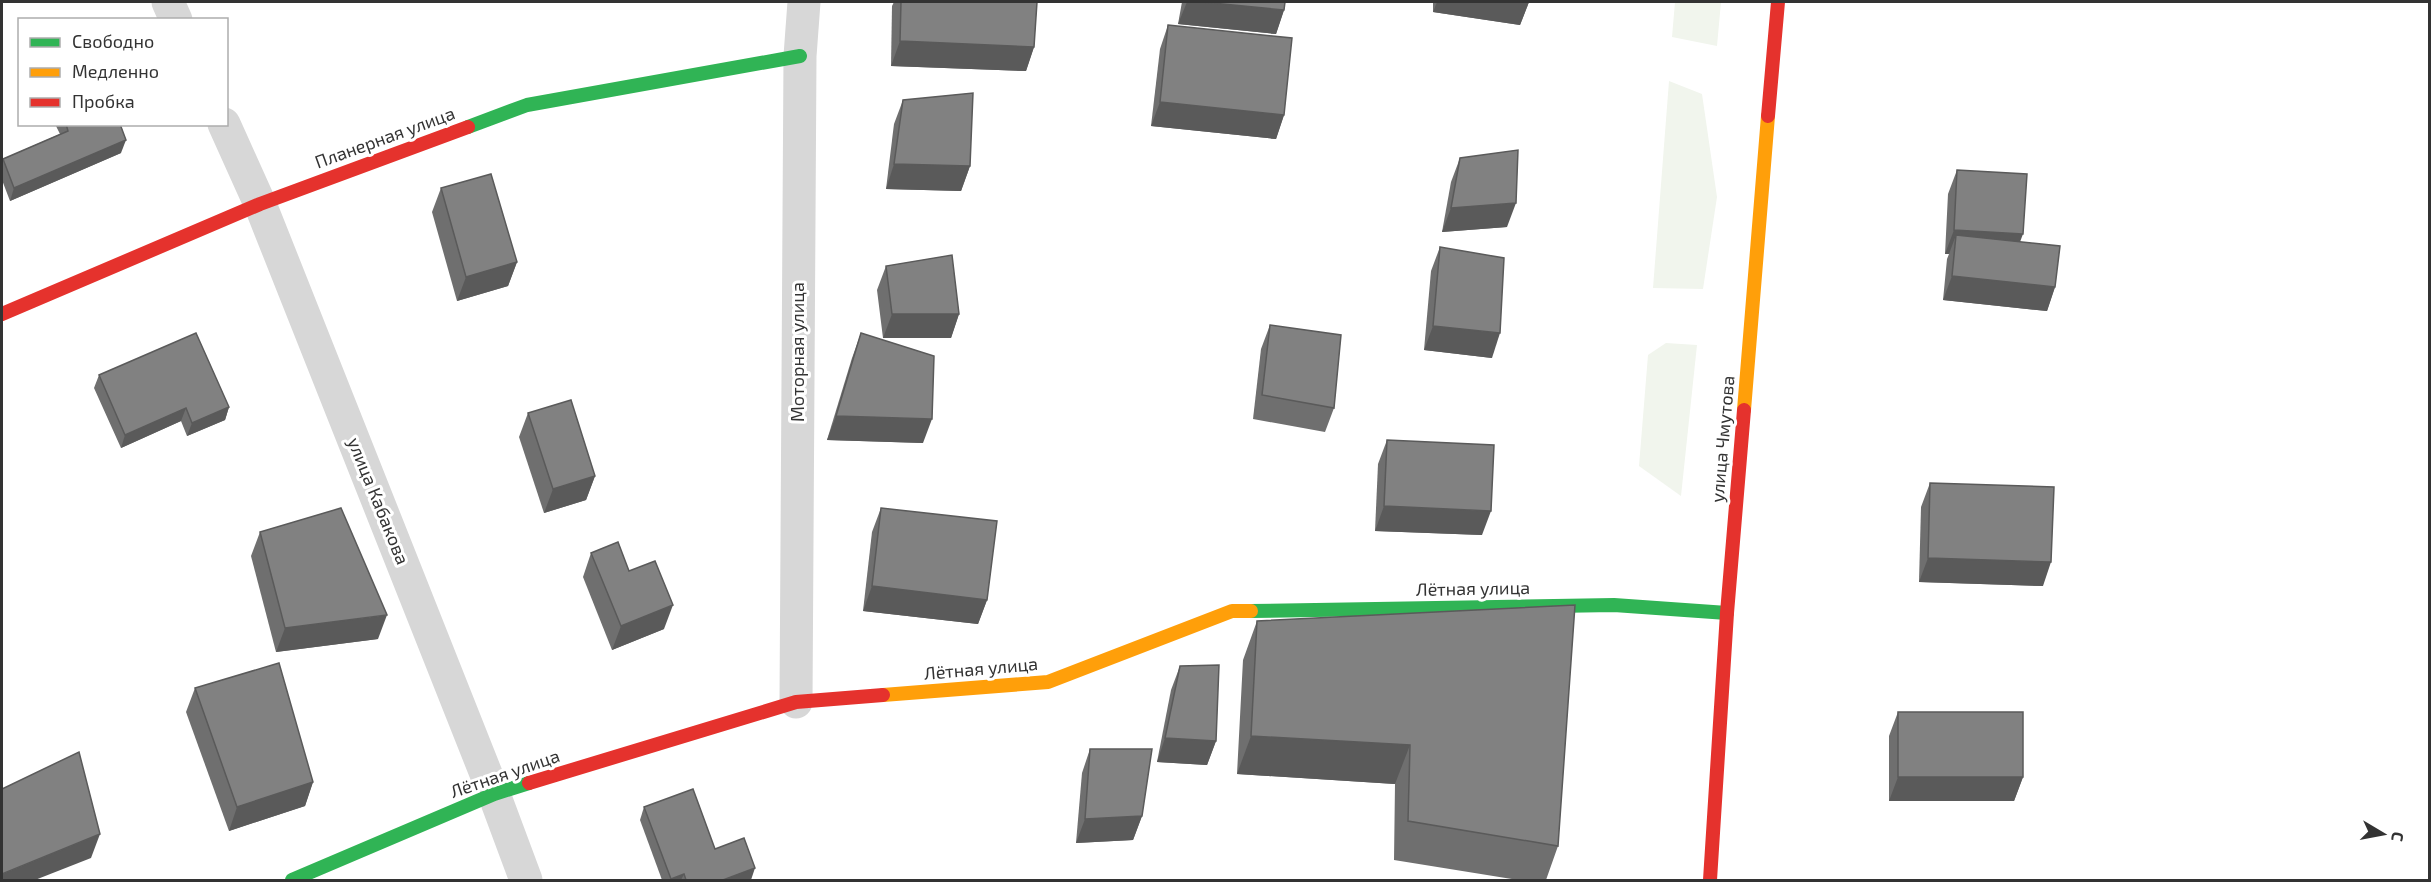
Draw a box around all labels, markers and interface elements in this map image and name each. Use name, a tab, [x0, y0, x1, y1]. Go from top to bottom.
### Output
legend	[18, 18, 228, 126]
text: Свободно	[72, 30, 154, 52]
text: Медленно	[72, 60, 159, 82]
text: Пробка	[72, 90, 135, 112]
street label: Планерная улица	[312, 102, 458, 173]
street label: Моторная улица	[786, 282, 808, 422]
street label: улица Чмутова	[1705, 374, 1739, 503]
street label: улица Кабакова	[343, 434, 414, 567]
street label: Лётная улица	[1416, 576, 1530, 600]
street label: Лётная улица	[923, 652, 1039, 684]
street label: Лётная улица	[447, 744, 562, 802]
north arrow	[2353, 804, 2413, 864]
text: С	[2388, 830, 2408, 843]

